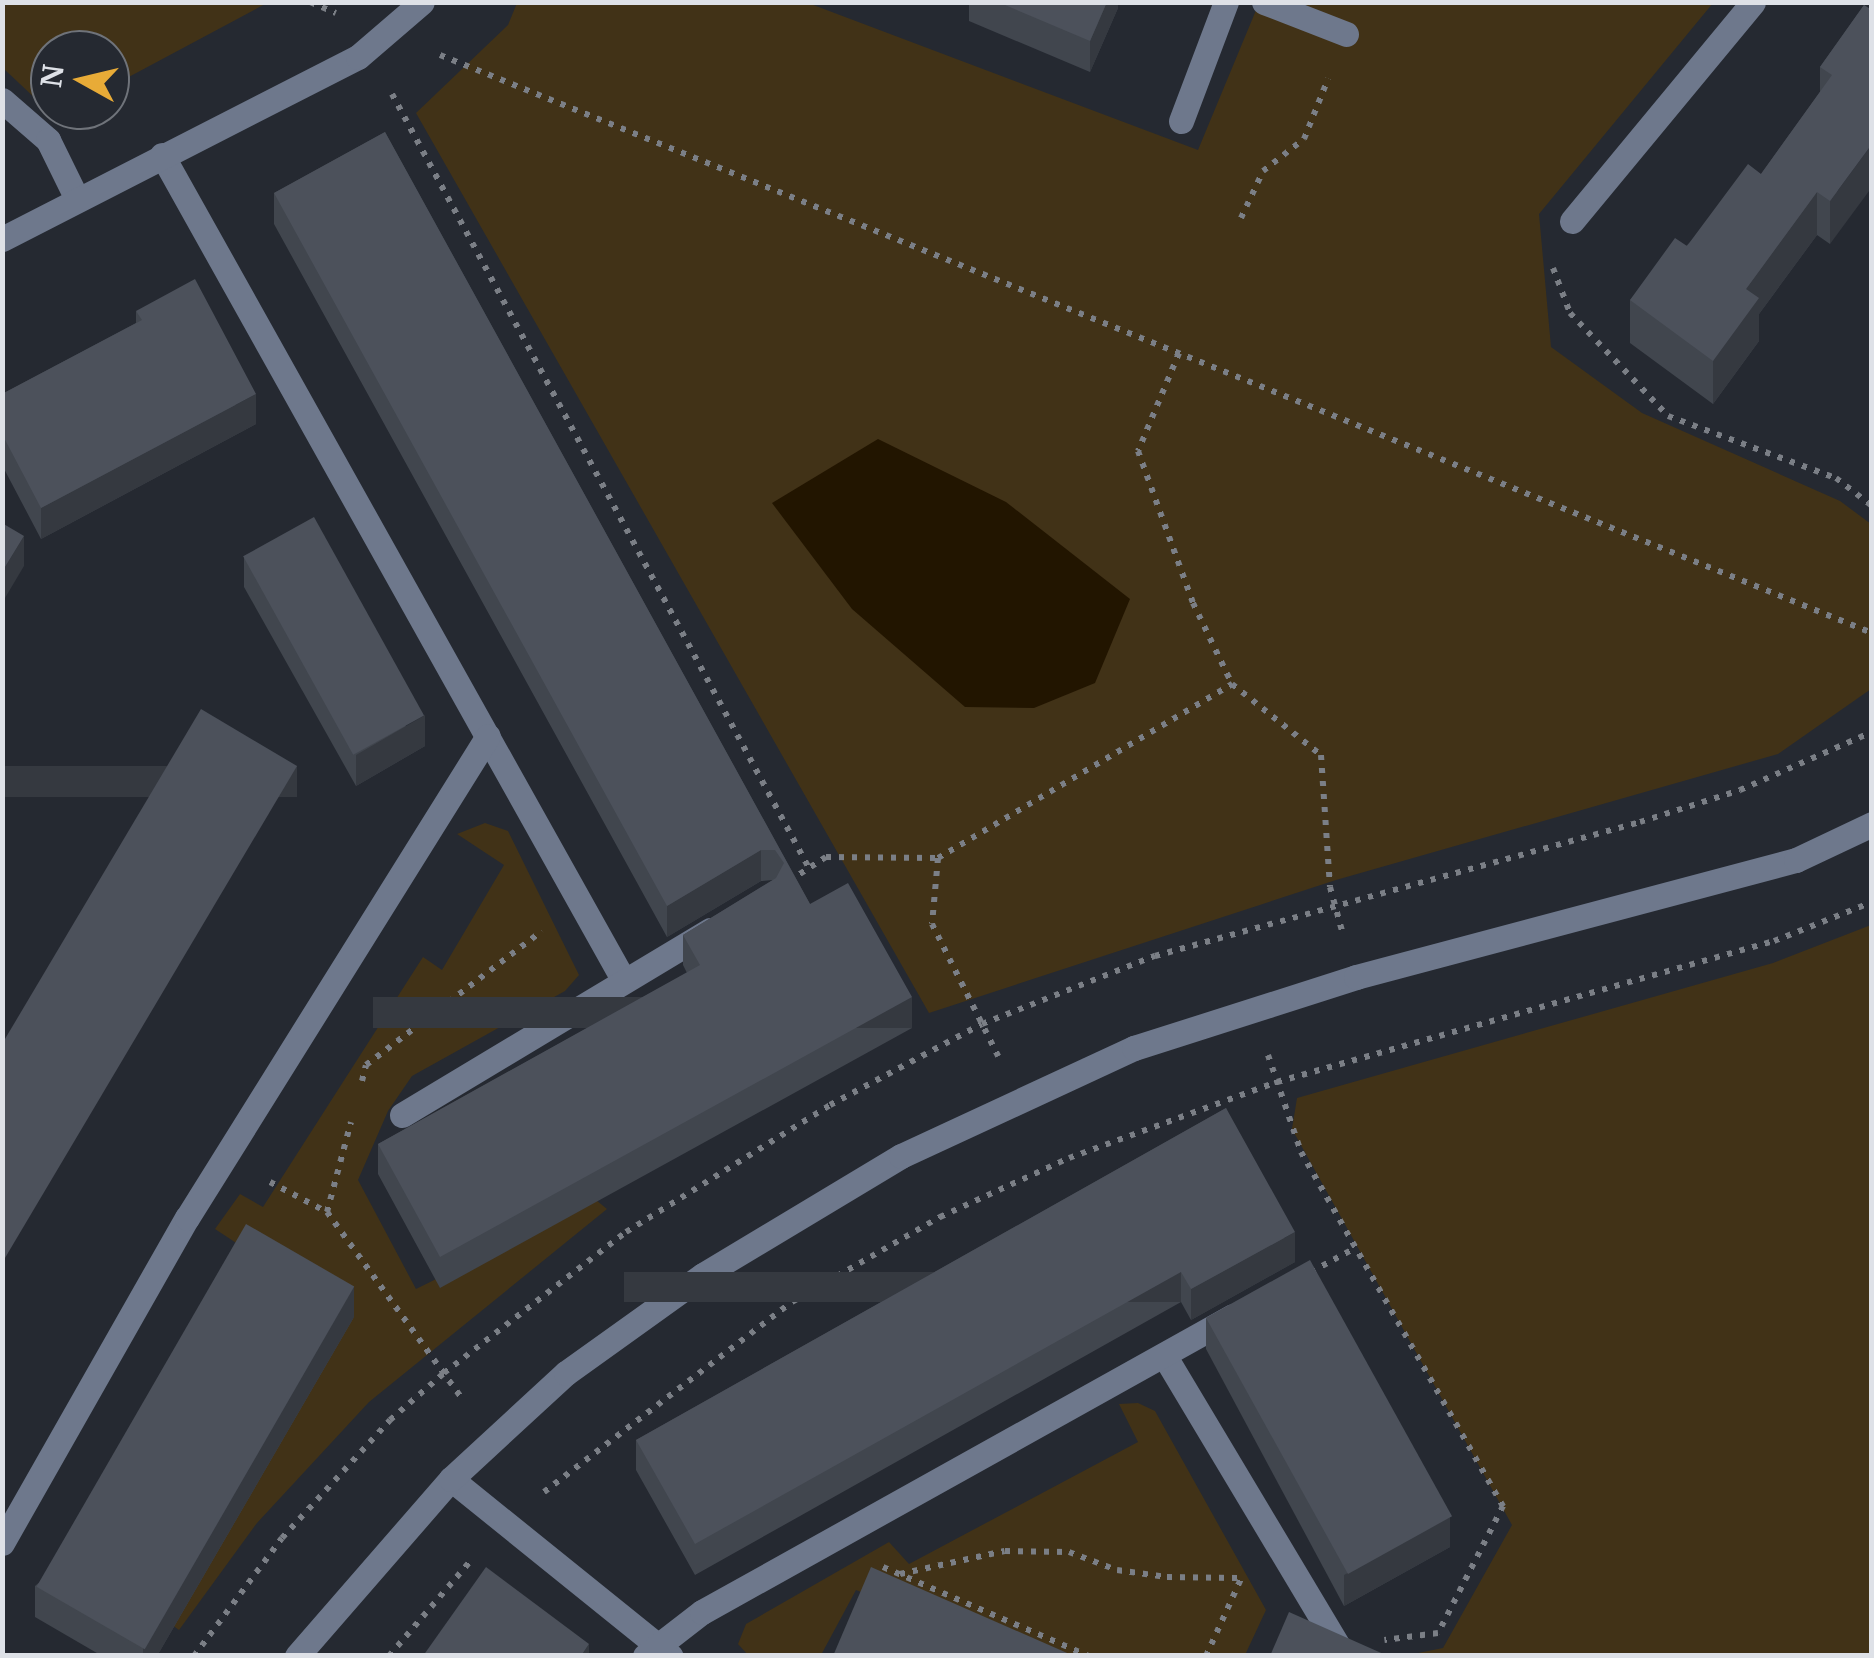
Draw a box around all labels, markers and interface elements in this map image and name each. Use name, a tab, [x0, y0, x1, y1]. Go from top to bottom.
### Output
north arrow	[30, 30, 130, 130]
text: N	[33, 63, 72, 90]

